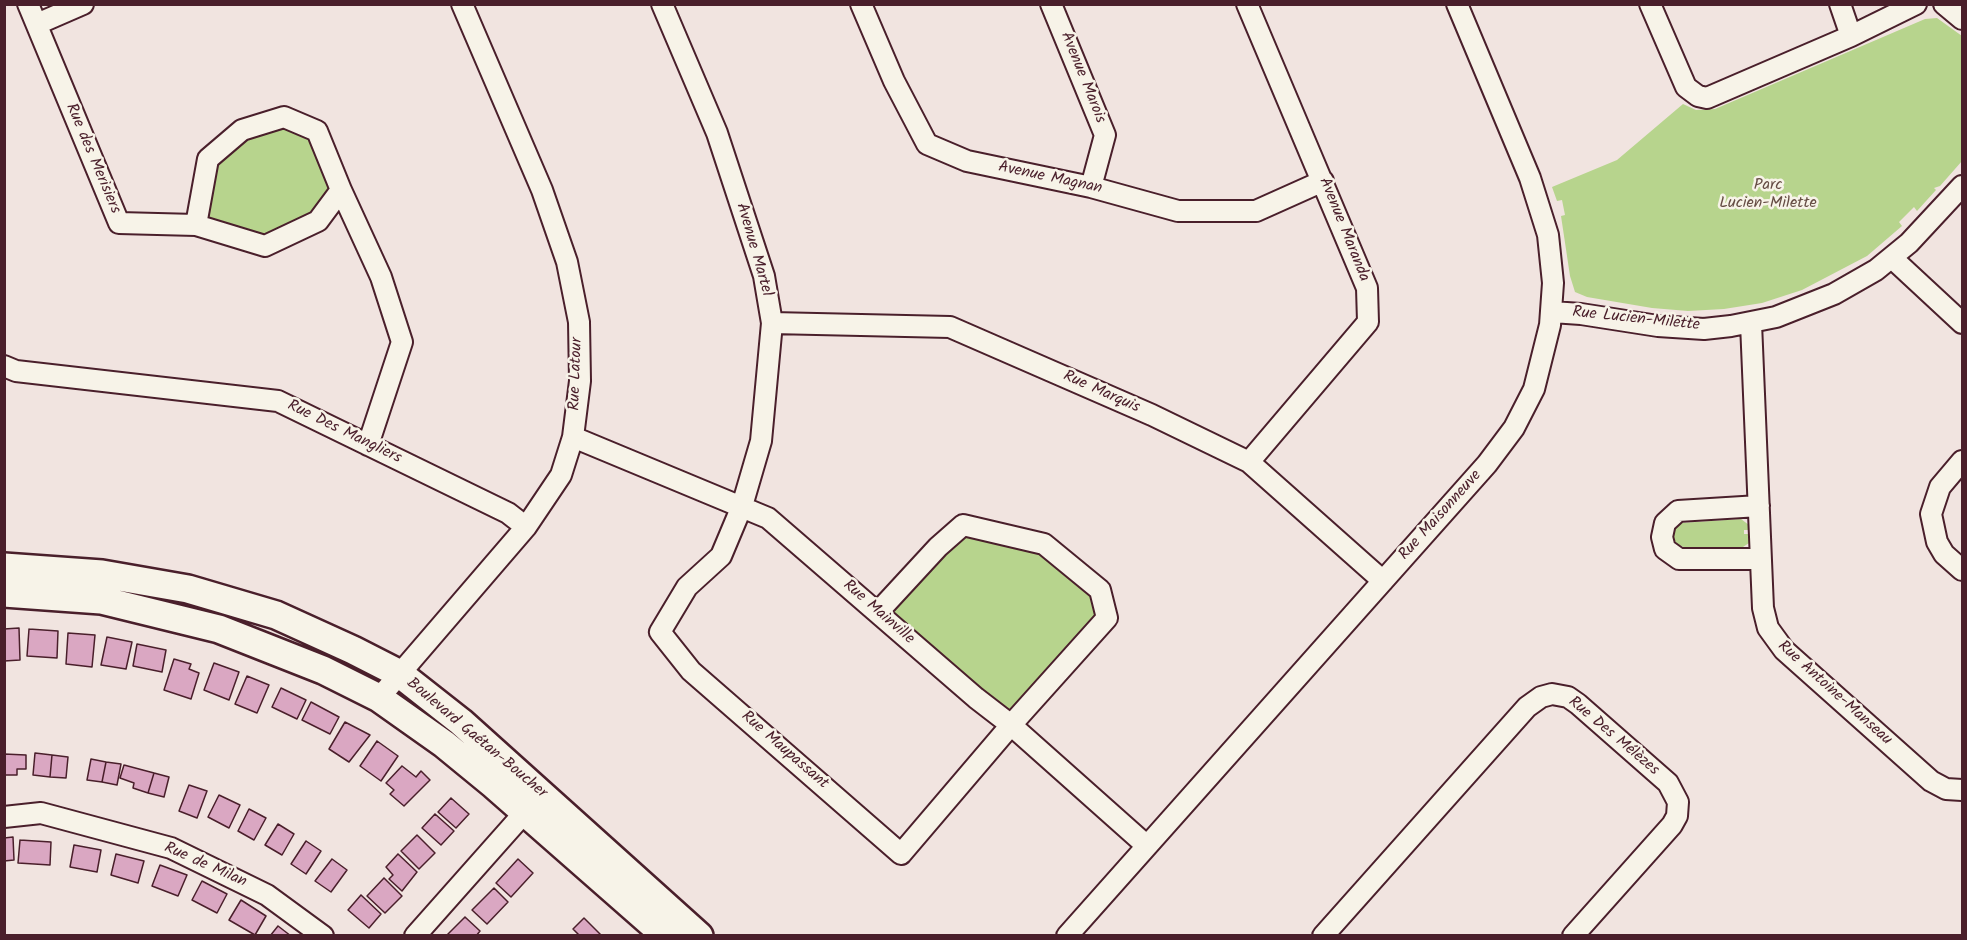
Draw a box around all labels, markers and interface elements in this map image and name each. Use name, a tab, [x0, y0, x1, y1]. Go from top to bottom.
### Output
street label: Avenue Marois	[1055, 30, 1109, 126]
street label: Rue des Merisiers	[60, 101, 124, 217]
street label: Avenue Magnan	[996, 159, 1104, 199]
street label: Avenue Maranda	[1313, 175, 1373, 285]
park label: Parc Lucien-Milette	[1719, 176, 1817, 214]
street label: Avenue Martel	[731, 201, 775, 299]
street label: Rue Lucien-Milette	[1571, 304, 1701, 336]
street label: Rue Latour	[566, 337, 588, 411]
street label: Rue Marquis	[1060, 368, 1142, 418]
street label: Rue Des Mangliers	[284, 397, 404, 469]
street label: Rue Maisonneuve	[1396, 467, 1486, 565]
street label: Rue Mainville	[838, 577, 918, 649]
street label: Rue Antoine-Manseau	[1773, 638, 1895, 750]
street label: Boulevard Gaétan-Boucher	[402, 675, 550, 803]
street label: Rue Des Mélèzes	[1564, 693, 1662, 781]
street label: Rue Maupassant	[736, 708, 832, 794]
street label: Rue de Milan	[161, 839, 249, 893]

